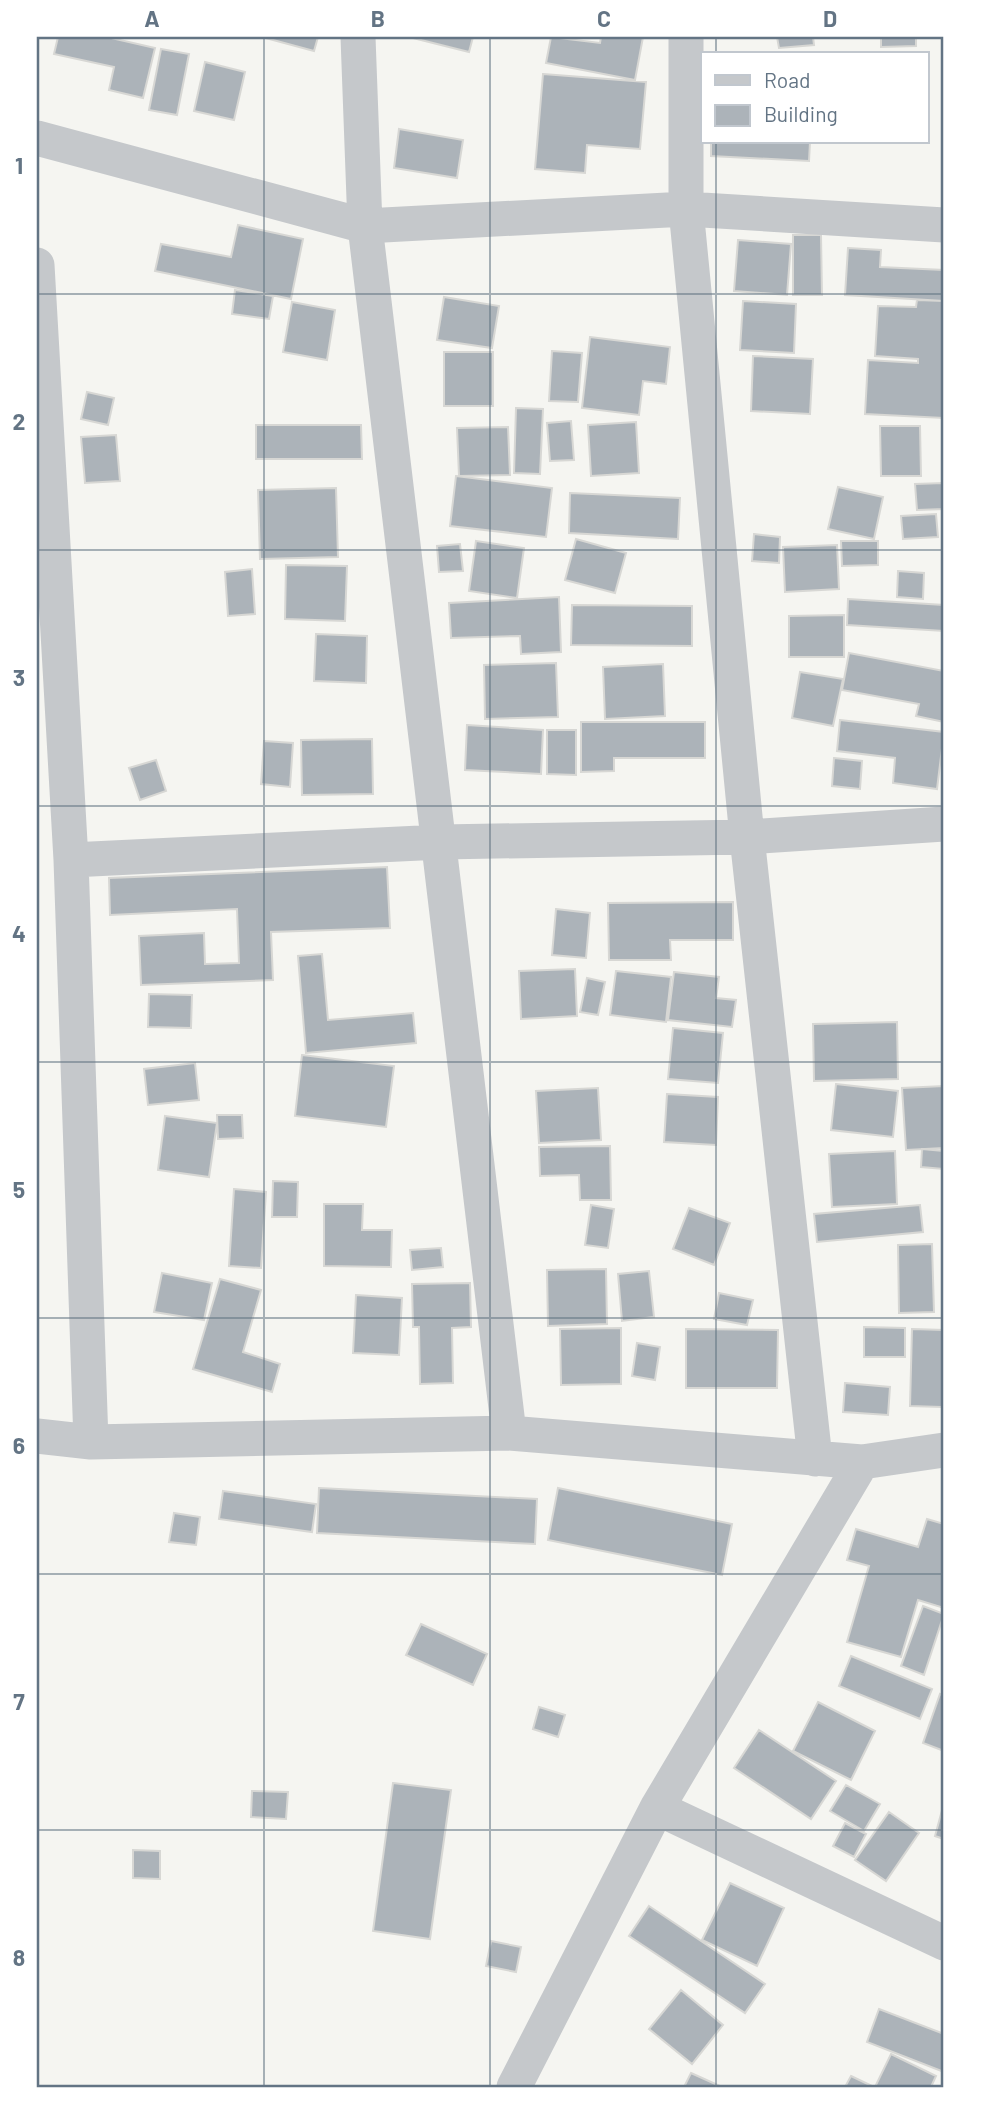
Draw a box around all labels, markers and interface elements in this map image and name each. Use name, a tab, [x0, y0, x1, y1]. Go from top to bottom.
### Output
text: A	[144, 4, 160, 32]
text: B	[371, 4, 385, 32]
text: C	[597, 4, 611, 32]
text: D	[823, 4, 837, 32]
legend	[701, 52, 928, 144]
text: Road	[764, 67, 810, 92]
text: Building	[764, 101, 838, 126]
text: 1	[15, 151, 23, 179]
text: 2	[13, 407, 25, 435]
text: 3	[13, 663, 25, 691]
text: 4	[12, 919, 26, 947]
text: 5	[13, 1175, 25, 1203]
text: 6	[13, 1431, 25, 1459]
text: 7	[13, 1687, 25, 1715]
text: 8	[13, 1943, 25, 1971]

